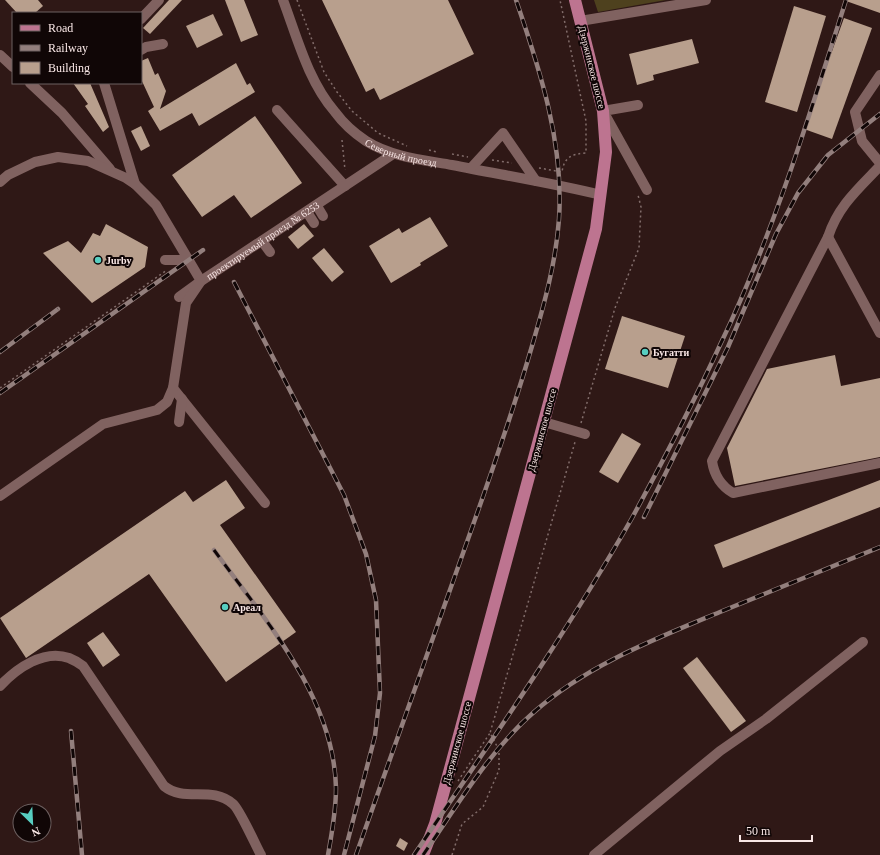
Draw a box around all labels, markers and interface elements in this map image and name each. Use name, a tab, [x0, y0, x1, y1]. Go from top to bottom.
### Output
legend	[12, 12, 142, 84]
text: Road	[48, 21, 73, 35]
street label: Дзержинское шоссе	[576, 24, 608, 110]
text: Railway	[48, 41, 88, 55]
text: Building	[48, 61, 90, 75]
street label: Северный проезд	[363, 136, 438, 168]
street label: проектируемый проезд № 6253	[204, 199, 321, 282]
marker: Jurby	[93, 255, 103, 265]
place label: Jurby	[106, 255, 132, 266]
marker: Бугатти	[640, 347, 650, 357]
place label: Бугатти	[653, 347, 689, 358]
street label: Дзержинское шоссе	[526, 387, 558, 473]
marker: Ареал	[220, 602, 230, 612]
place label: Ареал	[233, 602, 261, 613]
street label: Дзержинское шоссе	[441, 700, 473, 786]
north arrow	[12, 803, 52, 843]
scale bar	[740, 817, 812, 843]
text: 50 m	[746, 824, 771, 838]
text: N	[30, 825, 42, 839]

